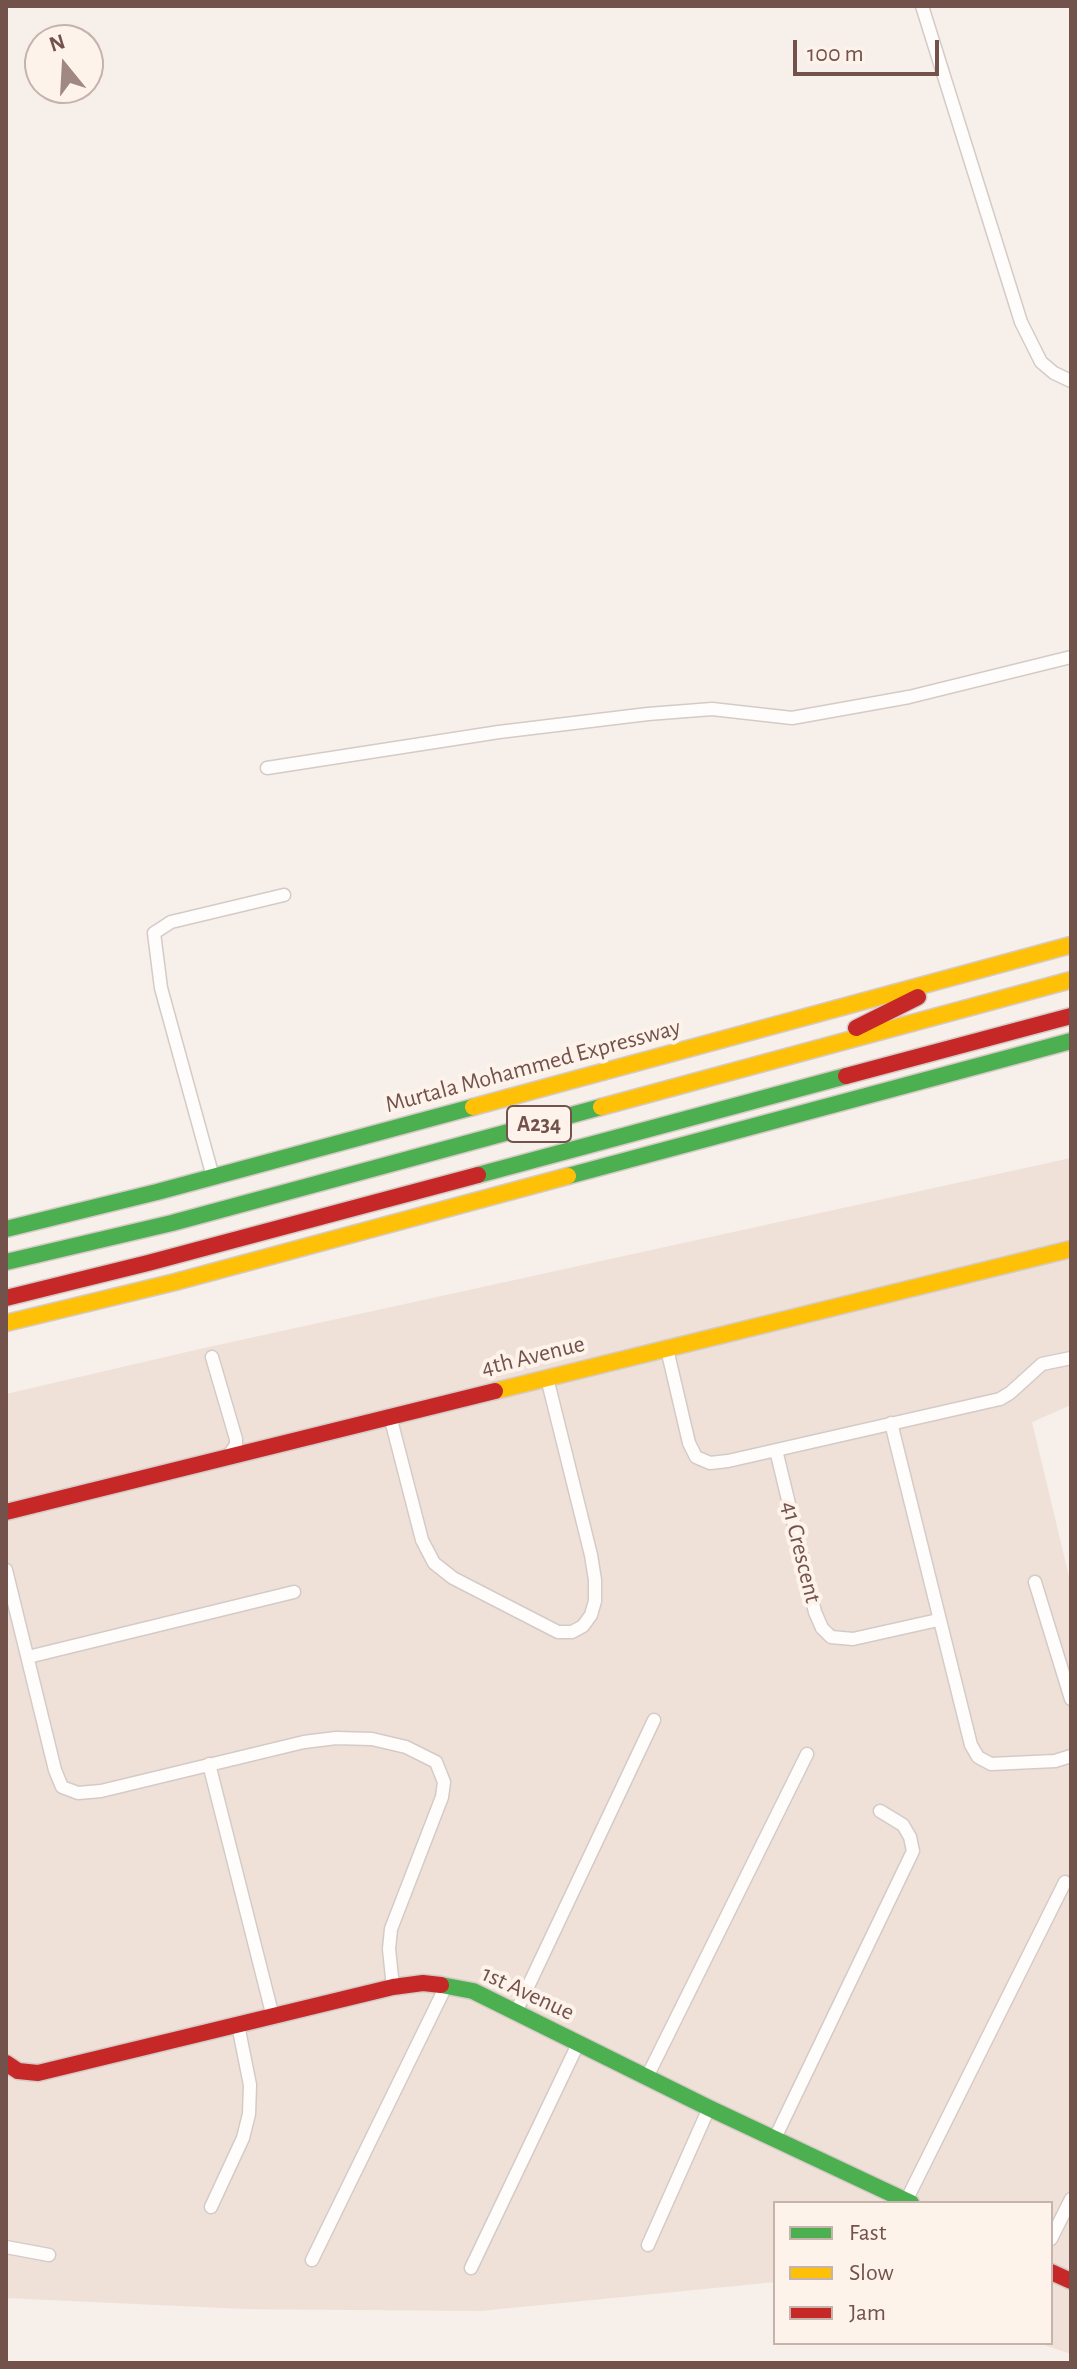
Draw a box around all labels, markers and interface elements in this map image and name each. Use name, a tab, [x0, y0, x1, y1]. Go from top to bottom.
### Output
north arrow	[24, 24, 104, 104]
scale bar	[797, 24, 943, 74]
text: N	[47, 30, 68, 56]
text: 100 m	[807, 42, 864, 66]
street label: Murtala Mohammed Expressway	[382, 1013, 684, 1119]
road number: A234	[507, 1106, 571, 1142]
street label: 4th Avenue	[478, 1329, 588, 1383]
street label: 41 Crescent	[774, 1498, 828, 1606]
street label: 1st Avenue	[477, 1959, 579, 2027]
legend	[773, 2201, 1053, 2345]
text: Fast	[849, 2221, 886, 2245]
text: Slow	[849, 2261, 894, 2285]
text: Jam	[849, 2301, 886, 2325]

